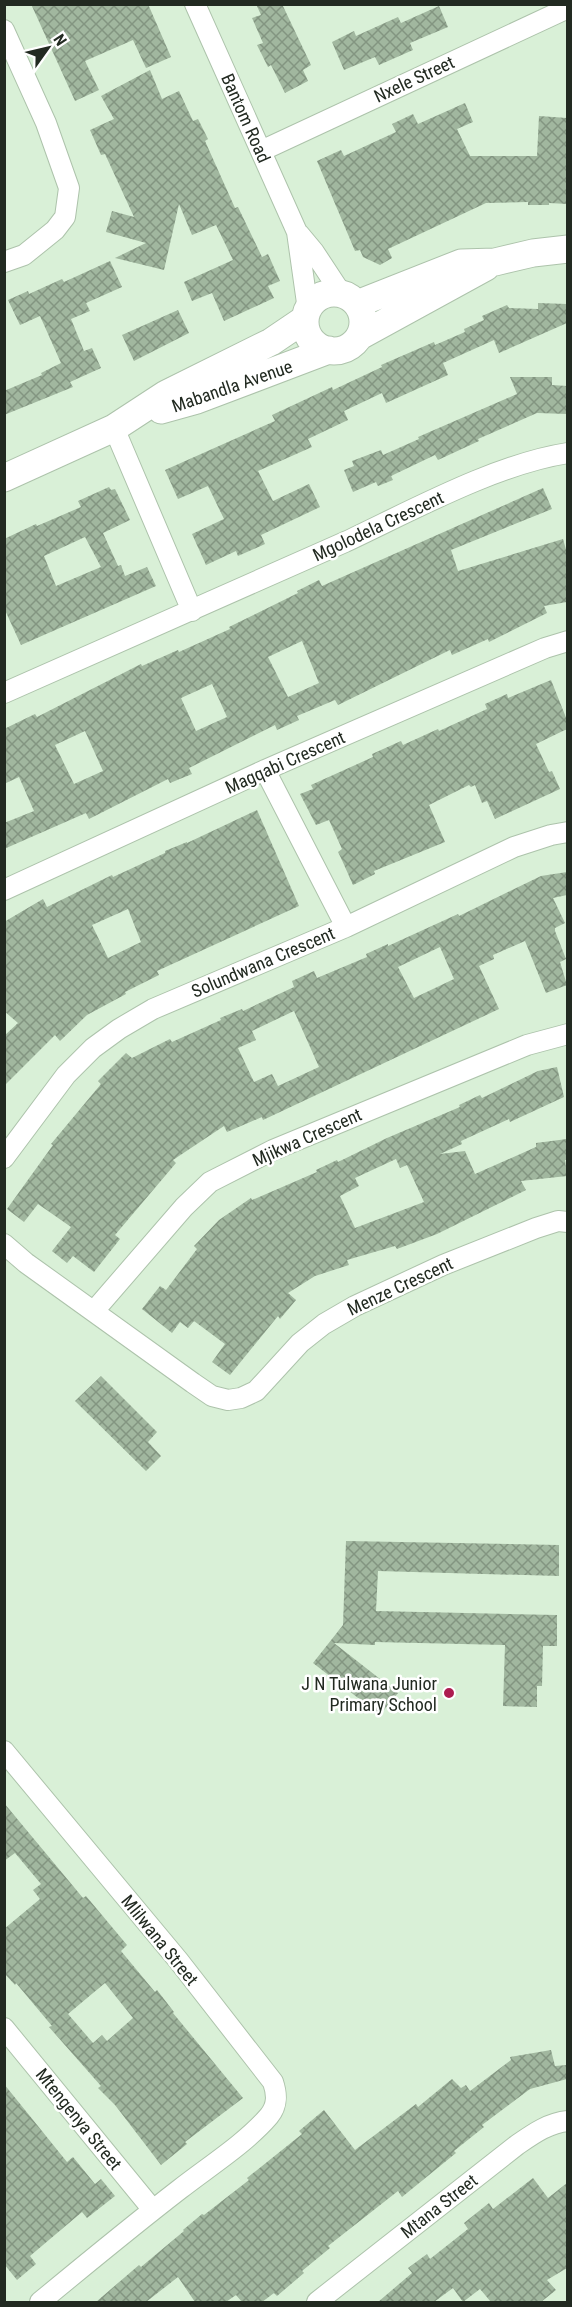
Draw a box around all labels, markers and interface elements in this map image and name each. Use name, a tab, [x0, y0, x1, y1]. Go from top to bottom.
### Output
north arrow	[18, 18, 78, 78]
text: N	[49, 31, 71, 49]
street label: Nxele Street	[370, 51, 458, 107]
street label: Bantom Road	[217, 70, 275, 166]
street label: Mabandla Avenue	[169, 356, 295, 416]
street label: Mgolodela Crescent	[309, 487, 447, 565]
street label: Magqabi Crescent	[222, 726, 348, 798]
street label: Solundwana Crescent	[188, 922, 338, 1002]
street label: Mjikwa Crescent	[249, 1104, 365, 1170]
street label: Menze Crescent	[344, 1252, 456, 1320]
place label: J N Tulwana Junior Primary School	[301, 1673, 438, 1715]
marker: J N Tulwana Junior Primary School	[442, 1686, 456, 1700]
street label: Mlilwana Street	[117, 1891, 203, 1989]
street label: Mtengenya Street	[32, 2064, 126, 2174]
street label: Mtana Street	[397, 2170, 481, 2242]

